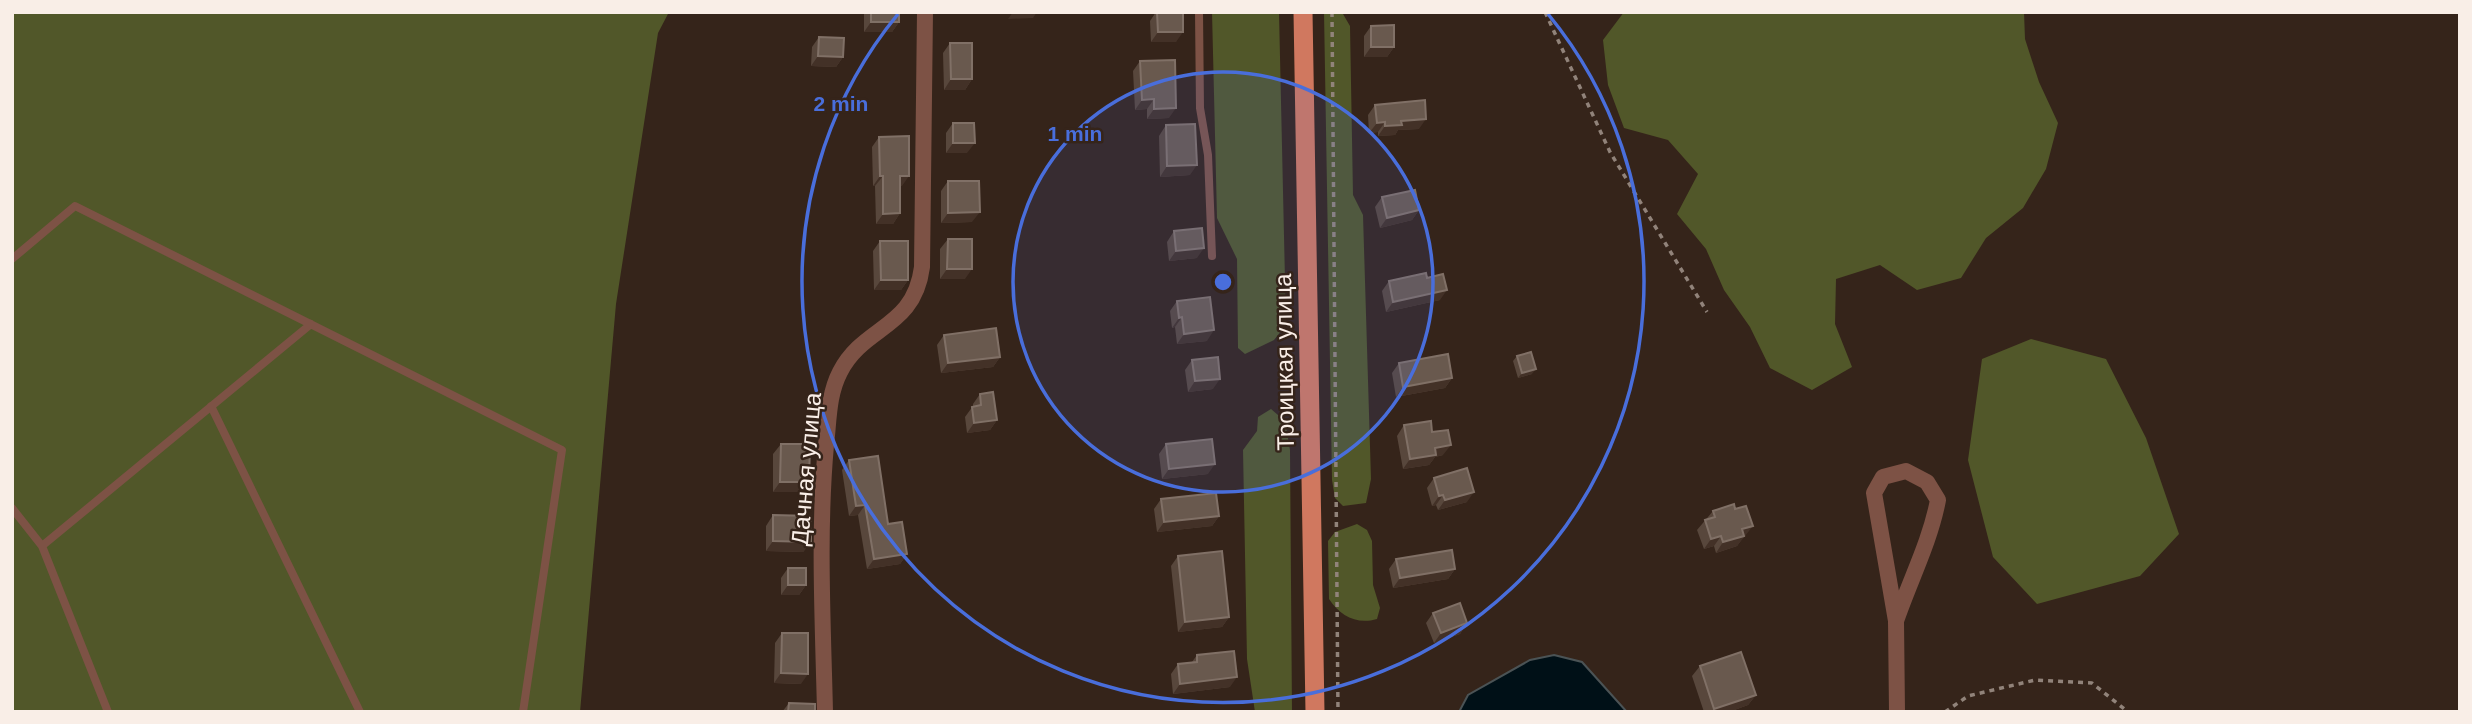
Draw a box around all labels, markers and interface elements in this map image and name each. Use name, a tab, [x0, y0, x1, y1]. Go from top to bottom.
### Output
text: 2 min	[814, 92, 868, 115]
text: 1 min	[1048, 122, 1102, 145]
centre of rings	[1211, 270, 1235, 294]
street label: Троицкая улица	[1269, 273, 1299, 451]
street label: Дачная улица	[786, 391, 826, 547]

